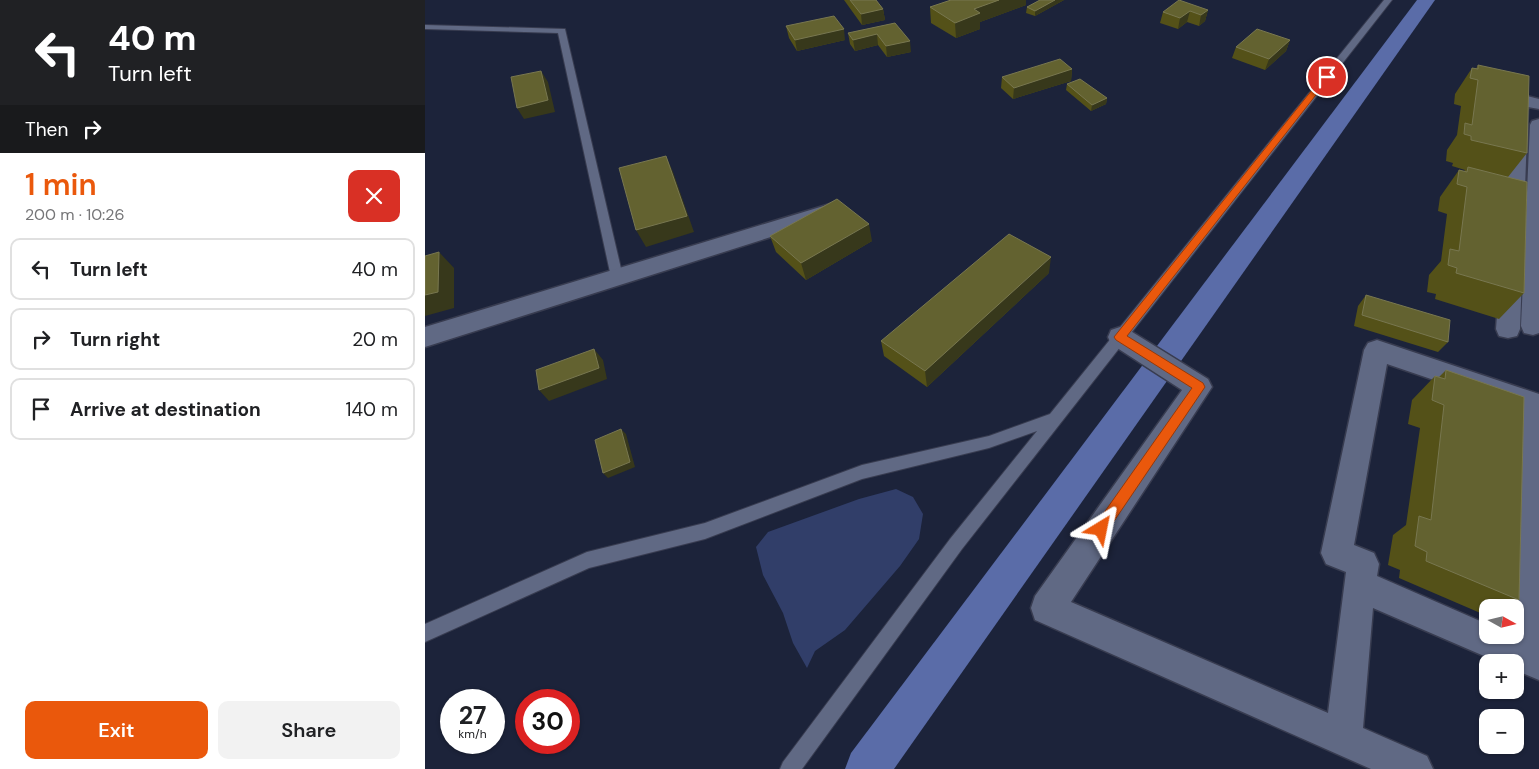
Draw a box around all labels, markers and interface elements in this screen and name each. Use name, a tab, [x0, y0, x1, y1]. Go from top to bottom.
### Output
text: 40 m	[108, 15, 197, 61]
icon: left	[25, 20, 90, 85]
pin	[1306, 56, 1348, 98]
text: Turn left	[108, 59, 192, 88]
icon: arrive	[1313, 63, 1341, 91]
icon: right	[78, 115, 106, 143]
text: Then	[25, 117, 68, 142]
text: 1 min	[25, 165, 97, 204]
button: close	[348, 170, 400, 222]
text: 200 m · 10:26	[25, 204, 125, 225]
icon: left	[27, 255, 55, 283]
text: Turn left	[70, 257, 148, 282]
text: 40 m	[351, 257, 398, 282]
icon: right	[27, 325, 55, 353]
text: Turn right	[70, 327, 160, 352]
text: 20 m	[352, 327, 398, 352]
icon: arrive	[27, 395, 55, 423]
text: Arrive at destination	[70, 397, 261, 422]
text: 140 m	[346, 397, 398, 422]
position arrow	[1074, 502, 1126, 554]
north arrow	[1479, 599, 1524, 644]
map controls	[1479, 599, 1524, 754]
button: +	[1479, 654, 1524, 699]
speed limit sign: 30	[515, 689, 580, 754]
text: 27	[459, 699, 486, 732]
button: Exit	[25, 701, 208, 759]
button: Share	[218, 701, 400, 759]
button: −	[1479, 709, 1524, 754]
text: km/h	[458, 726, 487, 742]

